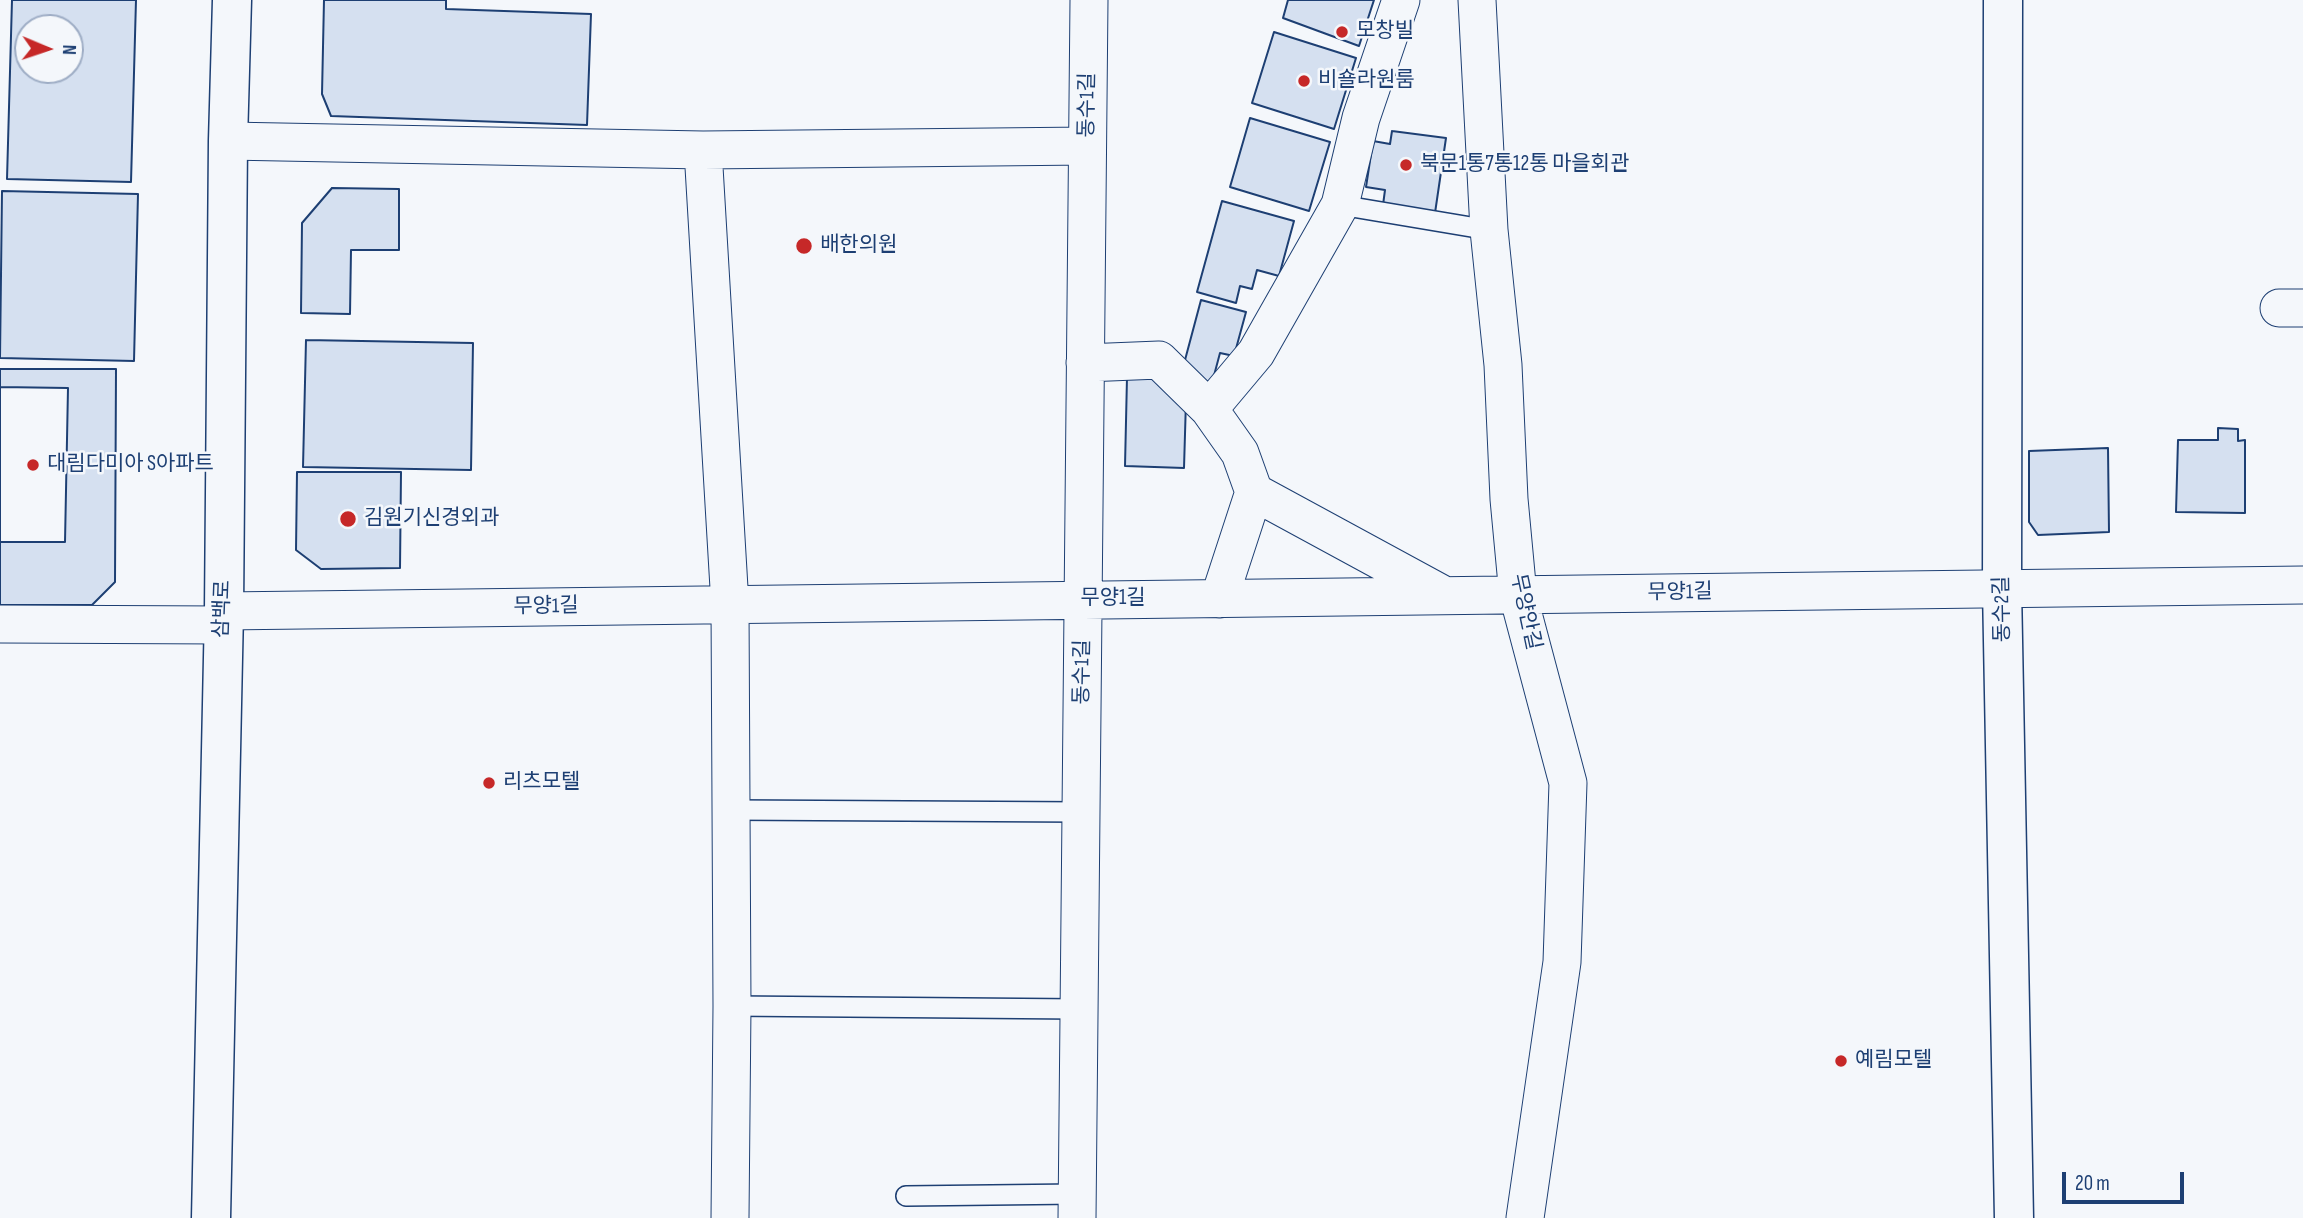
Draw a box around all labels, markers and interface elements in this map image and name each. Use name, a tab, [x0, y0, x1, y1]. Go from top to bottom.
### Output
north arrow	[14, 14, 84, 84]
place label: 모창빌	[1356, 19, 1414, 45]
marker: 모창빌	[1334, 24, 1350, 40]
text: N	[57, 44, 80, 55]
place label: 비숄라원룸	[1318, 68, 1415, 94]
street label: 동수1길	[1075, 72, 1101, 138]
marker: 비숄라원룸	[1296, 73, 1312, 89]
place label: 북문1통7통12통 마을회관	[1420, 152, 1629, 178]
marker: 북문1통7통12통 마을회관	[1398, 157, 1414, 173]
place label: 배한의원	[820, 233, 897, 259]
marker: 배한의원	[794, 236, 814, 256]
place label: 대림다미아 S아파트	[47, 452, 214, 478]
marker: 대림다미아 S아파트	[25, 457, 41, 473]
place label: 김원기신경외과	[364, 506, 499, 532]
marker: 김원기신경외과	[338, 509, 358, 529]
street label: 무양안길	[1505, 572, 1545, 652]
street label: 동수2길	[1990, 575, 2016, 643]
street label: 삼백로	[209, 580, 237, 638]
street label: 무양1길	[1647, 580, 1713, 606]
street label: 무양1길	[1080, 586, 1146, 612]
street label: 무양1길	[513, 594, 579, 620]
street label: 동수1길	[1070, 639, 1096, 705]
place label: 리츠모텔	[503, 770, 580, 796]
marker: 리츠모텔	[481, 775, 497, 791]
place label: 예림모텔	[1855, 1048, 1932, 1074]
marker: 예림모텔	[1833, 1053, 1849, 1069]
scale bar	[2065, 1158, 2188, 1202]
text: 20 m	[2075, 1171, 2110, 1196]

